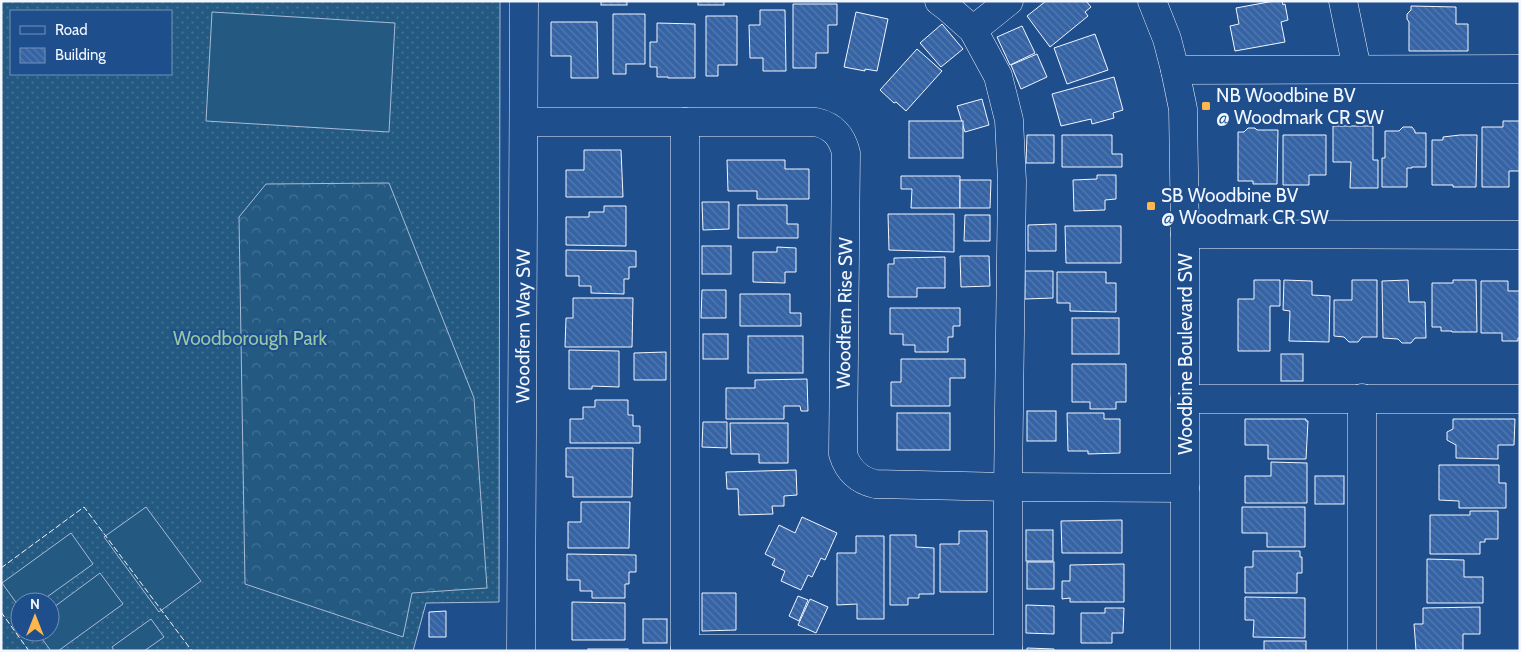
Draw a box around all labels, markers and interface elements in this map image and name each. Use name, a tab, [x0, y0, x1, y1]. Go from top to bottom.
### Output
legend	[10, 10, 172, 75]
text: Road	[55, 21, 88, 39]
text: Building	[55, 46, 106, 64]
place label: NB Woodbine BV @ Woodmark CR SW	[1216, 84, 1384, 129]
marker: NB Woodbine BV @ Woodmark CR SW	[1200, 100, 1212, 112]
place label: SB Woodbine BV @ Woodmark CR SW	[1161, 184, 1329, 229]
marker: SB Woodbine BV @ Woodmark CR SW	[1145, 200, 1157, 212]
street label: Woodfern Rise SW	[832, 237, 857, 389]
street label: Woodfern Way SW	[511, 249, 535, 403]
street label: Woodbine Boulevard SW	[1174, 253, 1197, 455]
park label: Woodborough Park	[173, 327, 328, 350]
north arrow	[10, 592, 60, 642]
text: N	[30, 595, 40, 613]

